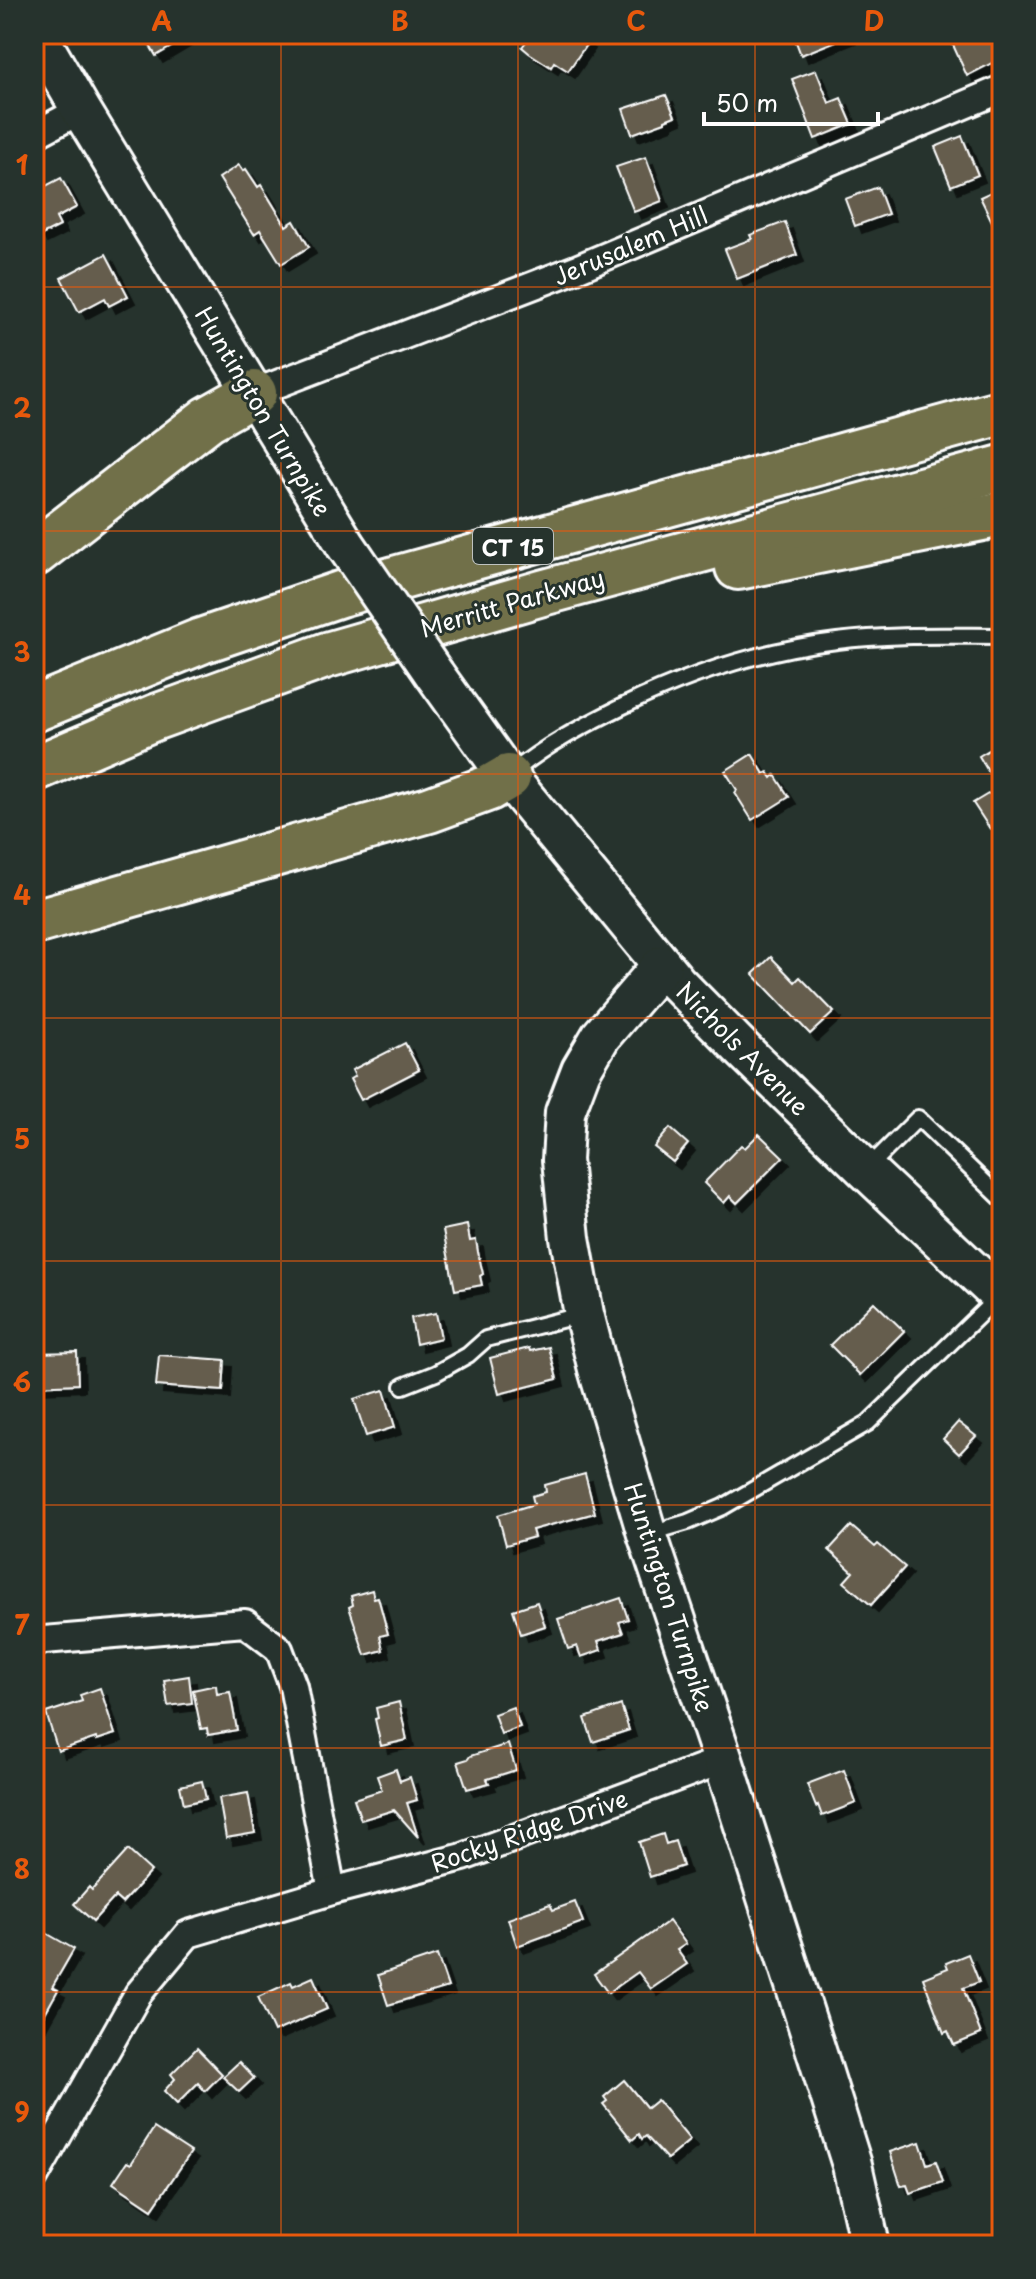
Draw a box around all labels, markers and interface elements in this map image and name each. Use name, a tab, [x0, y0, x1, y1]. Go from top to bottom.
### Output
text: A	[152, 1, 172, 40]
text: B	[391, 1, 409, 40]
text: C	[626, 1, 646, 40]
text: D	[864, 1, 884, 40]
scale bar	[704, 76, 878, 126]
text: 50 m	[716, 84, 778, 120]
text: 1	[16, 145, 28, 184]
street label: Jerusalem Hill	[547, 196, 713, 294]
street label: Huntington Turnpike	[187, 299, 341, 523]
text: 2	[13, 388, 31, 427]
road number: CT 15	[473, 528, 553, 564]
street label: Merritt Parkway	[416, 559, 608, 645]
text: 3	[13, 632, 31, 671]
text: 4	[13, 875, 31, 914]
street label: Nichols Avenue	[668, 973, 818, 1123]
text: 5	[14, 1119, 30, 1158]
text: 6	[13, 1362, 31, 1401]
street label: Huntington Turnpike	[616, 1478, 724, 1716]
text: 7	[15, 1605, 30, 1644]
street label: Rocky Ridge Drive	[426, 1779, 632, 1881]
text: 8	[14, 1849, 30, 1888]
text: 9	[14, 2092, 30, 2131]

